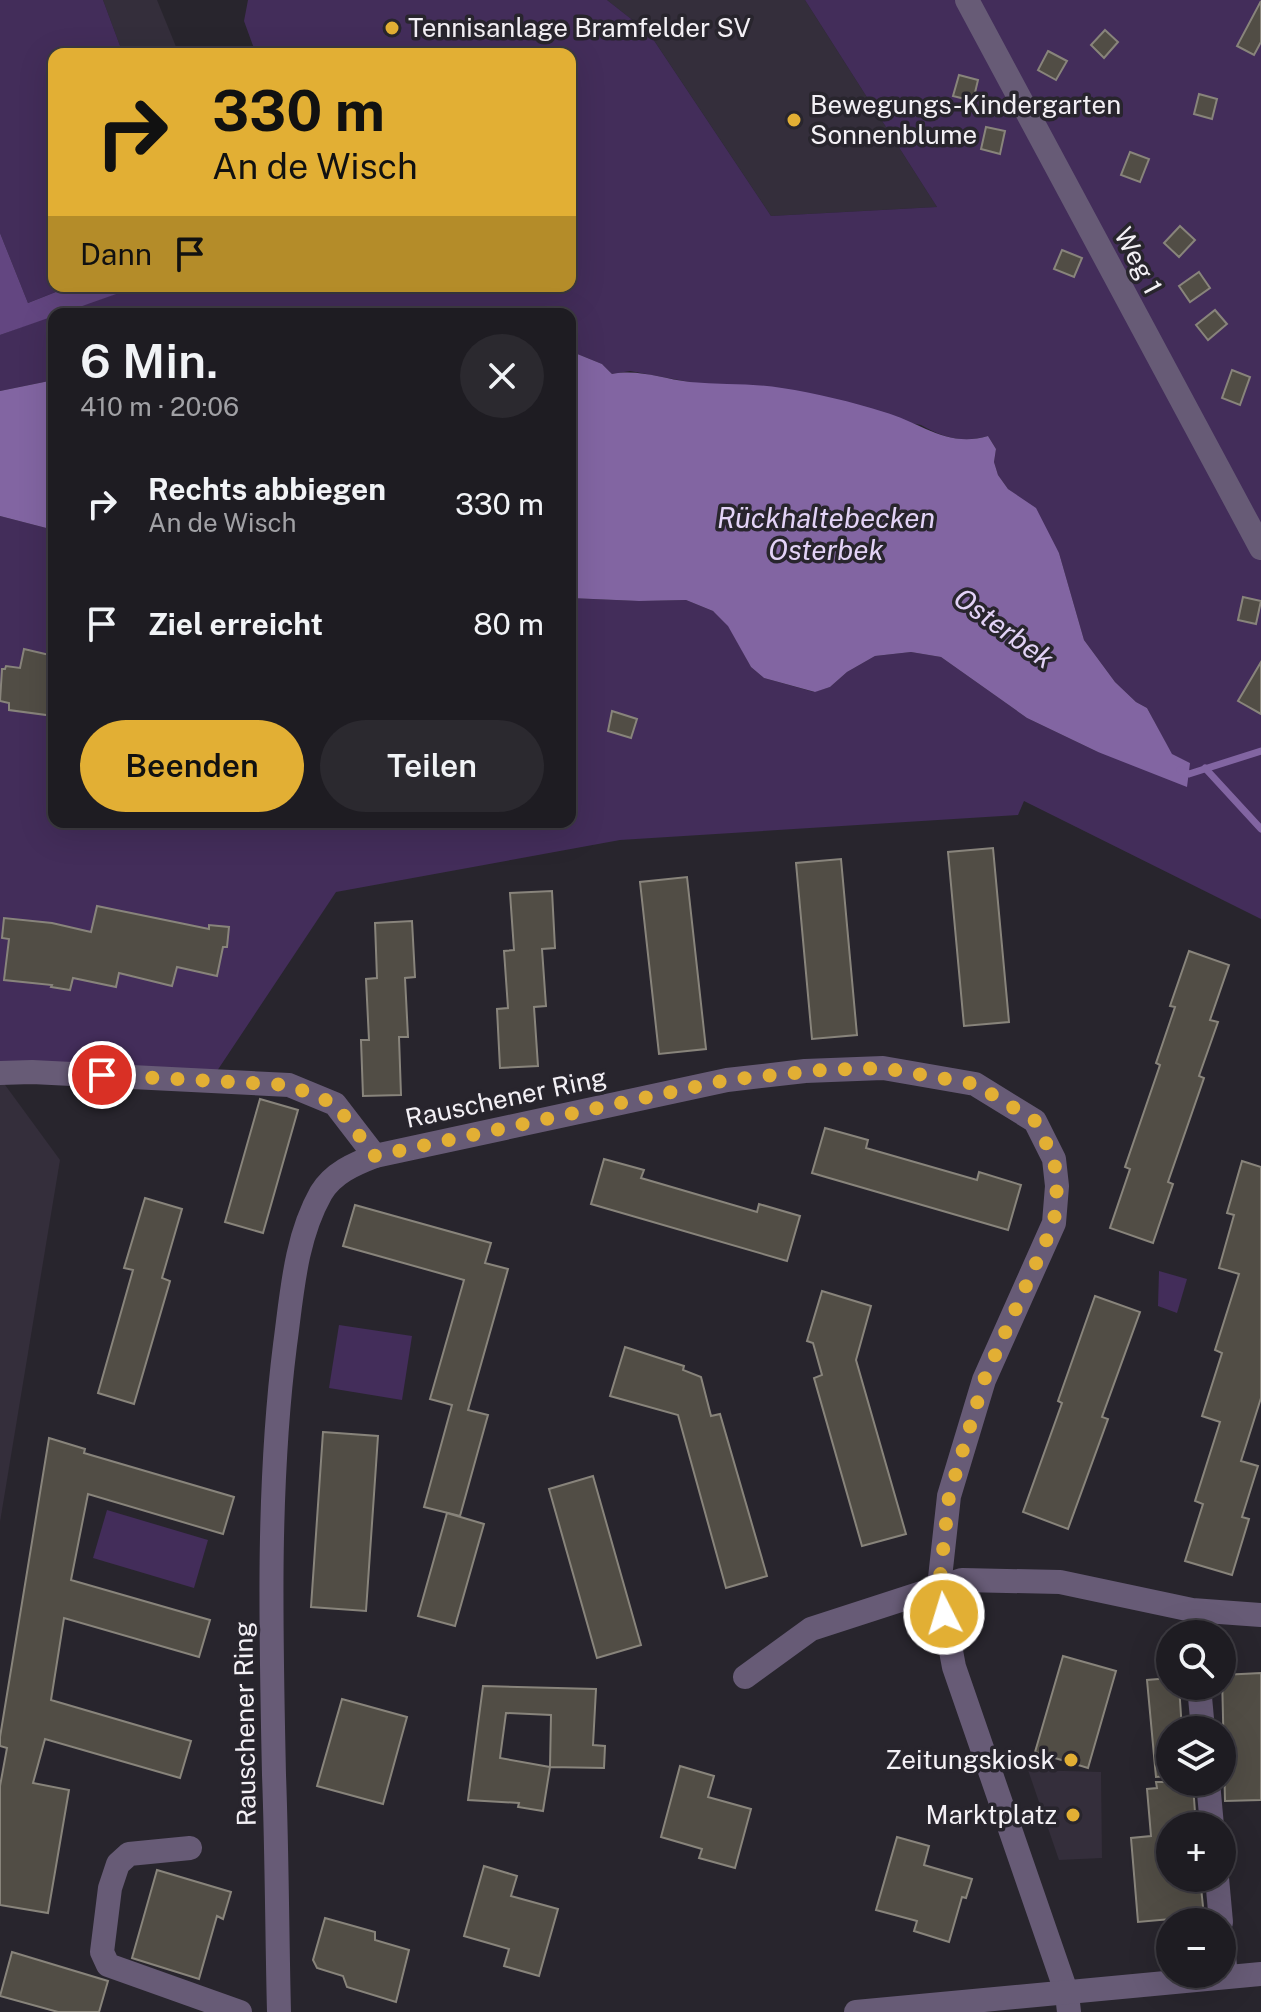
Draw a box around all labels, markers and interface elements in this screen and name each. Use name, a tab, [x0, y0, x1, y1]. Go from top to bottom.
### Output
place label: Tennisanlage Bramfelder SV	[408, 12, 751, 43]
marker: Tennisanlage Bramfelder SV	[383, 19, 401, 37]
text: 330 m	[212, 78, 385, 144]
icon: right	[80, 80, 184, 184]
place label: Bewegungs-Kindergarten Sonnenblume	[810, 89, 1121, 150]
marker: Bewegungs-Kindergarten Sonnenblume	[785, 111, 803, 129]
text: An de Wisch	[212, 145, 418, 187]
street label: Weg 1	[1108, 222, 1169, 300]
icon: arrive	[168, 232, 212, 276]
text: Dann	[80, 236, 152, 272]
text: 6 Min.	[80, 332, 218, 389]
button: close	[460, 334, 544, 418]
text: 410 m · 20:06	[80, 391, 239, 422]
text: Rechts abbiegen	[148, 471, 386, 507]
icon: right	[80, 482, 124, 526]
text: 330 m	[455, 486, 544, 522]
water label: Rückhaltebecken Osterbek	[717, 501, 935, 566]
text: An de Wisch	[148, 507, 297, 538]
water label: Osterbek	[948, 580, 1061, 675]
icon: arrive	[80, 602, 124, 646]
text: Ziel erreicht	[148, 606, 323, 642]
text: 80 m	[473, 606, 544, 642]
button: Beenden	[80, 720, 304, 812]
button: Teilen	[320, 720, 544, 812]
pin	[68, 1041, 136, 1109]
icon: arrive	[80, 1053, 124, 1097]
street label: Rauschener Ring	[402, 1061, 609, 1134]
position arrow	[902, 1572, 986, 1656]
map controls	[1156, 1620, 1236, 1988]
button: search	[1156, 1620, 1236, 1700]
street label: Rauschener Ring	[227, 1621, 262, 1827]
button: layers	[1156, 1716, 1236, 1796]
place label: Zeitungskiosk	[885, 1744, 1055, 1775]
marker: Zeitungskiosk	[1062, 1751, 1080, 1769]
place label: Marktplatz	[926, 1799, 1057, 1830]
marker: Marktplatz	[1064, 1806, 1082, 1824]
button: +	[1156, 1812, 1236, 1892]
button: −	[1156, 1908, 1236, 1988]

